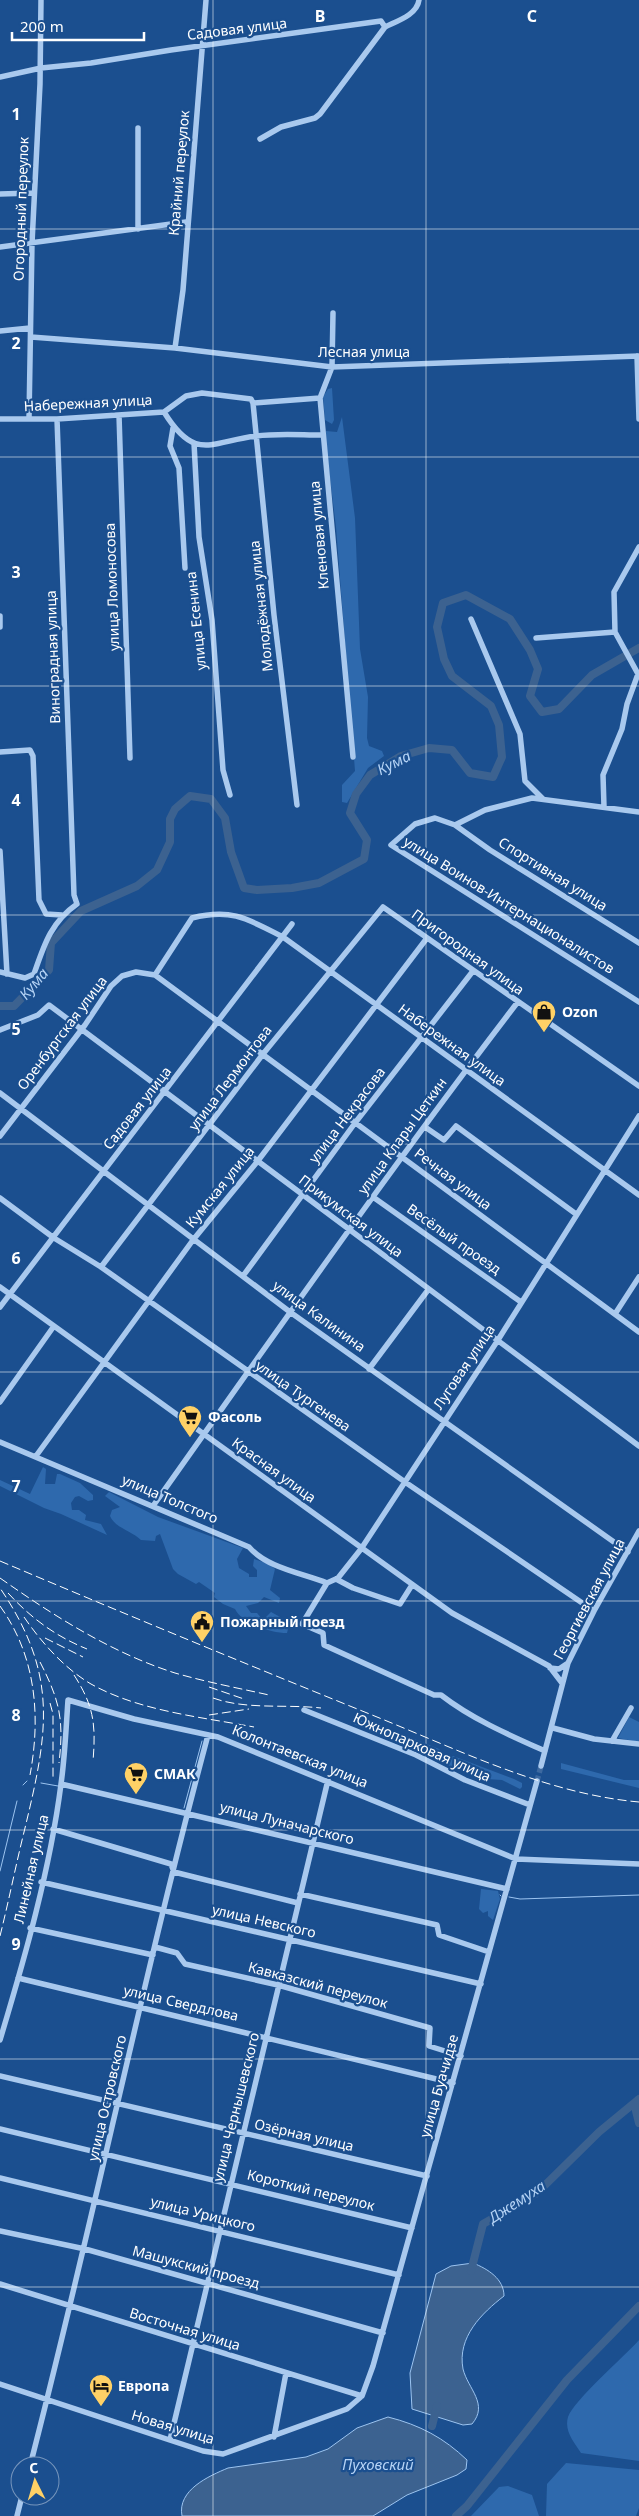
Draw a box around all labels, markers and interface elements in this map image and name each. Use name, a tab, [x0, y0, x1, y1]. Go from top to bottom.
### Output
text: B	[315, 5, 325, 27]
text: C	[527, 5, 537, 27]
scale bar	[12, 10, 145, 42]
street label: Садовая улица	[186, 13, 288, 44]
text: 200 m	[20, 16, 64, 36]
text: 1	[11, 103, 21, 125]
street label: Крайний переулок	[164, 109, 193, 236]
street label: Огородный переулок	[8, 136, 33, 281]
text: 2	[11, 332, 21, 354]
street label: Лесная улица	[318, 342, 410, 361]
street label: Набережная улица	[23, 390, 153, 415]
street label: Кленовая улица	[304, 480, 333, 590]
street label: улица Ломоносова	[100, 523, 123, 651]
street label: Молодёжная улица	[244, 540, 277, 673]
text: 3	[11, 561, 21, 583]
street label: улица Есенина	[181, 571, 210, 671]
street label: Виноградная улица	[41, 590, 64, 724]
water label: Кума	[373, 745, 414, 779]
text: 4	[11, 789, 21, 811]
street label: улица Воинов-Интернационалистов	[400, 832, 618, 978]
street label: Спортивная улица	[495, 832, 611, 915]
street label: Пригородная улица	[408, 904, 528, 999]
water label: Кума	[14, 963, 53, 1003]
street label: Оренбургская улица	[12, 972, 111, 1094]
street label: Набережная улица	[395, 999, 510, 1090]
shop icon: Ozon	[531, 999, 557, 1033]
place label: Ozon	[562, 1002, 598, 1021]
text: 5	[11, 1018, 21, 1040]
street label: улица Лермонтова	[184, 1021, 276, 1134]
street label: Садовая улица	[98, 1062, 175, 1153]
street label: улица Некрасова	[304, 1063, 389, 1167]
street label: улица Клары Цеткин	[353, 1073, 450, 1198]
street label: Кумская улица	[181, 1142, 258, 1231]
street label: Речная улица	[411, 1143, 496, 1214]
street label: Прикумская улица	[295, 1170, 407, 1261]
street label: Весёлый проезд	[403, 1199, 506, 1278]
text: 6	[11, 1247, 21, 1269]
street label: улица Калинина	[269, 1275, 370, 1356]
street label: Луговая улица	[428, 1321, 499, 1413]
street label: улица Тургенева	[252, 1356, 355, 1436]
supermarket icon: Фасоль	[177, 1404, 203, 1438]
place label: Фасоль	[208, 1407, 262, 1426]
street label: Красная улица	[228, 1433, 320, 1507]
street label: улица Толстого	[119, 1470, 221, 1527]
text: 7	[11, 1475, 21, 1497]
street label: Георгиевская улица	[549, 1535, 629, 1663]
public building icon: Пожарный поезд	[189, 1609, 215, 1643]
place label: Пожарный поезд	[220, 1612, 345, 1631]
text: 8	[11, 1704, 21, 1726]
street label: Южнопарковая улица	[350, 1708, 494, 1785]
street label: Колонтаевская улица	[229, 1720, 371, 1792]
supermarket icon: СМАК	[123, 1761, 149, 1795]
place label: СМАК	[154, 1764, 196, 1783]
street label: улица Луначарского	[218, 1797, 356, 1848]
street label: Линейная улица	[9, 1813, 52, 1925]
street label: улица Невского	[210, 1899, 318, 1942]
text: 9	[11, 1933, 21, 1955]
street label: Кавказский переулок	[246, 1957, 391, 2012]
street label: улица Свердлова	[122, 1980, 240, 2025]
street label: улица Чернышевского	[208, 2030, 263, 2183]
street label: улица Буачидзе	[415, 2032, 462, 2140]
street label: улица Островского	[83, 2033, 130, 2163]
street label: Озёрная улица	[253, 2114, 356, 2155]
street label: Короткий переулок	[245, 2164, 377, 2215]
water label: Джемуха	[482, 2175, 549, 2228]
street label: улица Урицкого	[149, 2191, 258, 2236]
street label: Машукский проезд	[130, 2240, 262, 2293]
street label: Восточная улица	[127, 2303, 243, 2354]
hotel icon: Европа	[88, 2373, 114, 2407]
place label: Европа	[118, 2376, 169, 2395]
street label: Новая улица	[129, 2405, 217, 2448]
water label: Пуховский	[342, 2454, 414, 2474]
north arrow	[10, 2456, 60, 2506]
text: С	[28, 2458, 39, 2477]

